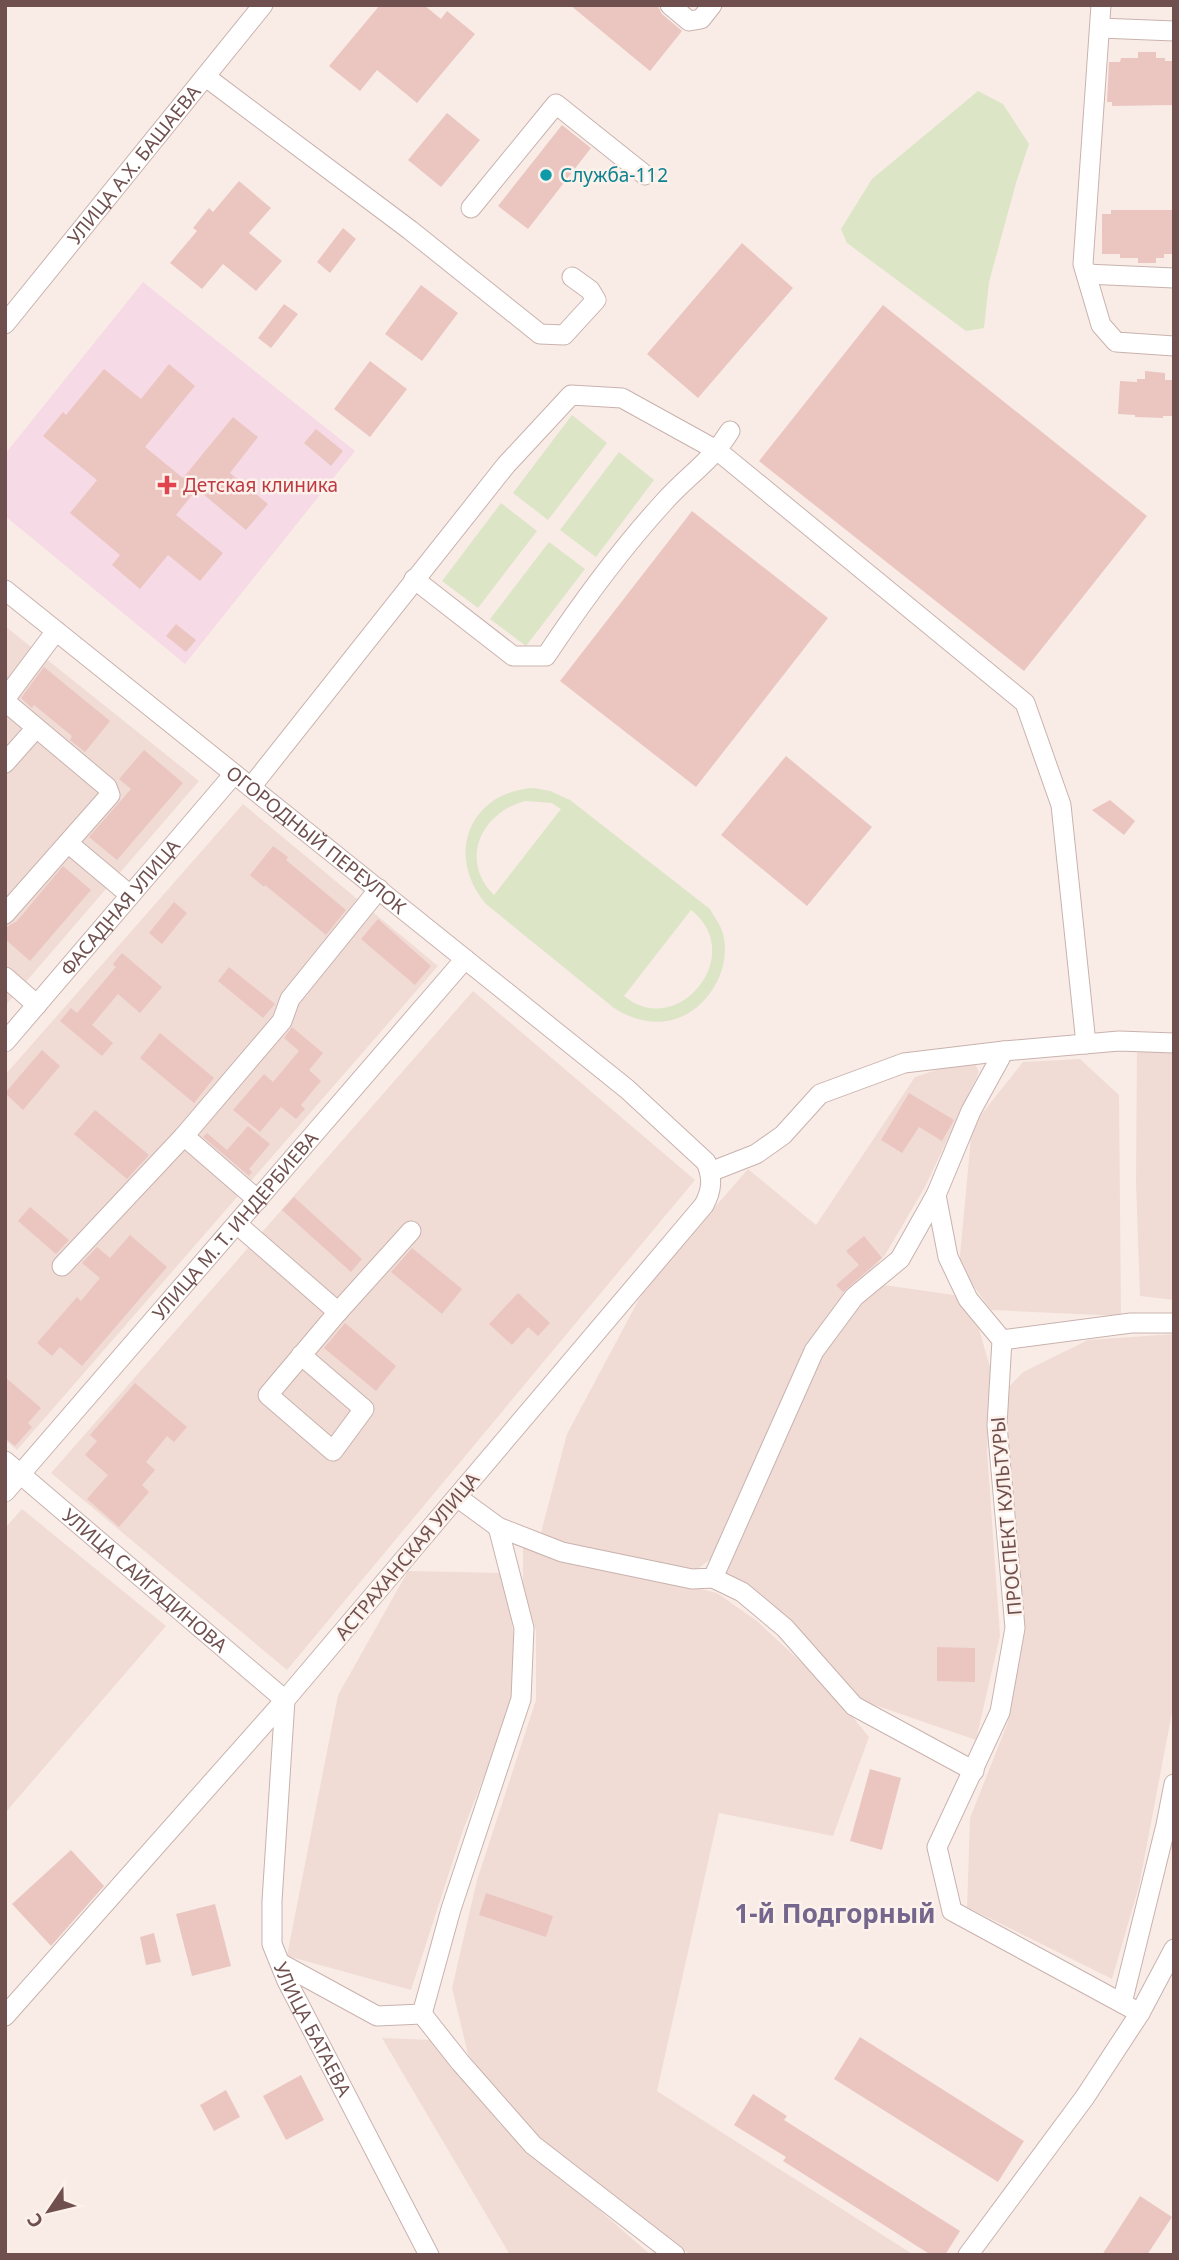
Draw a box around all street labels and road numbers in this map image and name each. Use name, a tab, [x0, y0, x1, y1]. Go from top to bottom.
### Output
street label: УЛИЦА А.Х. БАШАЕВА	[62, 79, 207, 250]
street label: ОГОРОДНЫЙ ПЕРЕУЛОК	[221, 760, 412, 920]
street label: ФАСАДНАЯ УЛИЦА	[54, 833, 186, 981]
street label: УЛИЦА М. Т. ИНДЕРБИЕВА	[146, 1125, 324, 1325]
street label: ПРОСПЕКТ КУЛЬТУРЫ	[984, 1416, 1028, 1616]
street label: АСТРАХАНСКАЯ УЛИЦА	[329, 1466, 486, 1645]
street label: УЛИЦА САЙГАДИНОВА	[57, 1503, 234, 1659]
street label: УЛИЦА БАТАЕВА	[268, 1958, 358, 2102]

